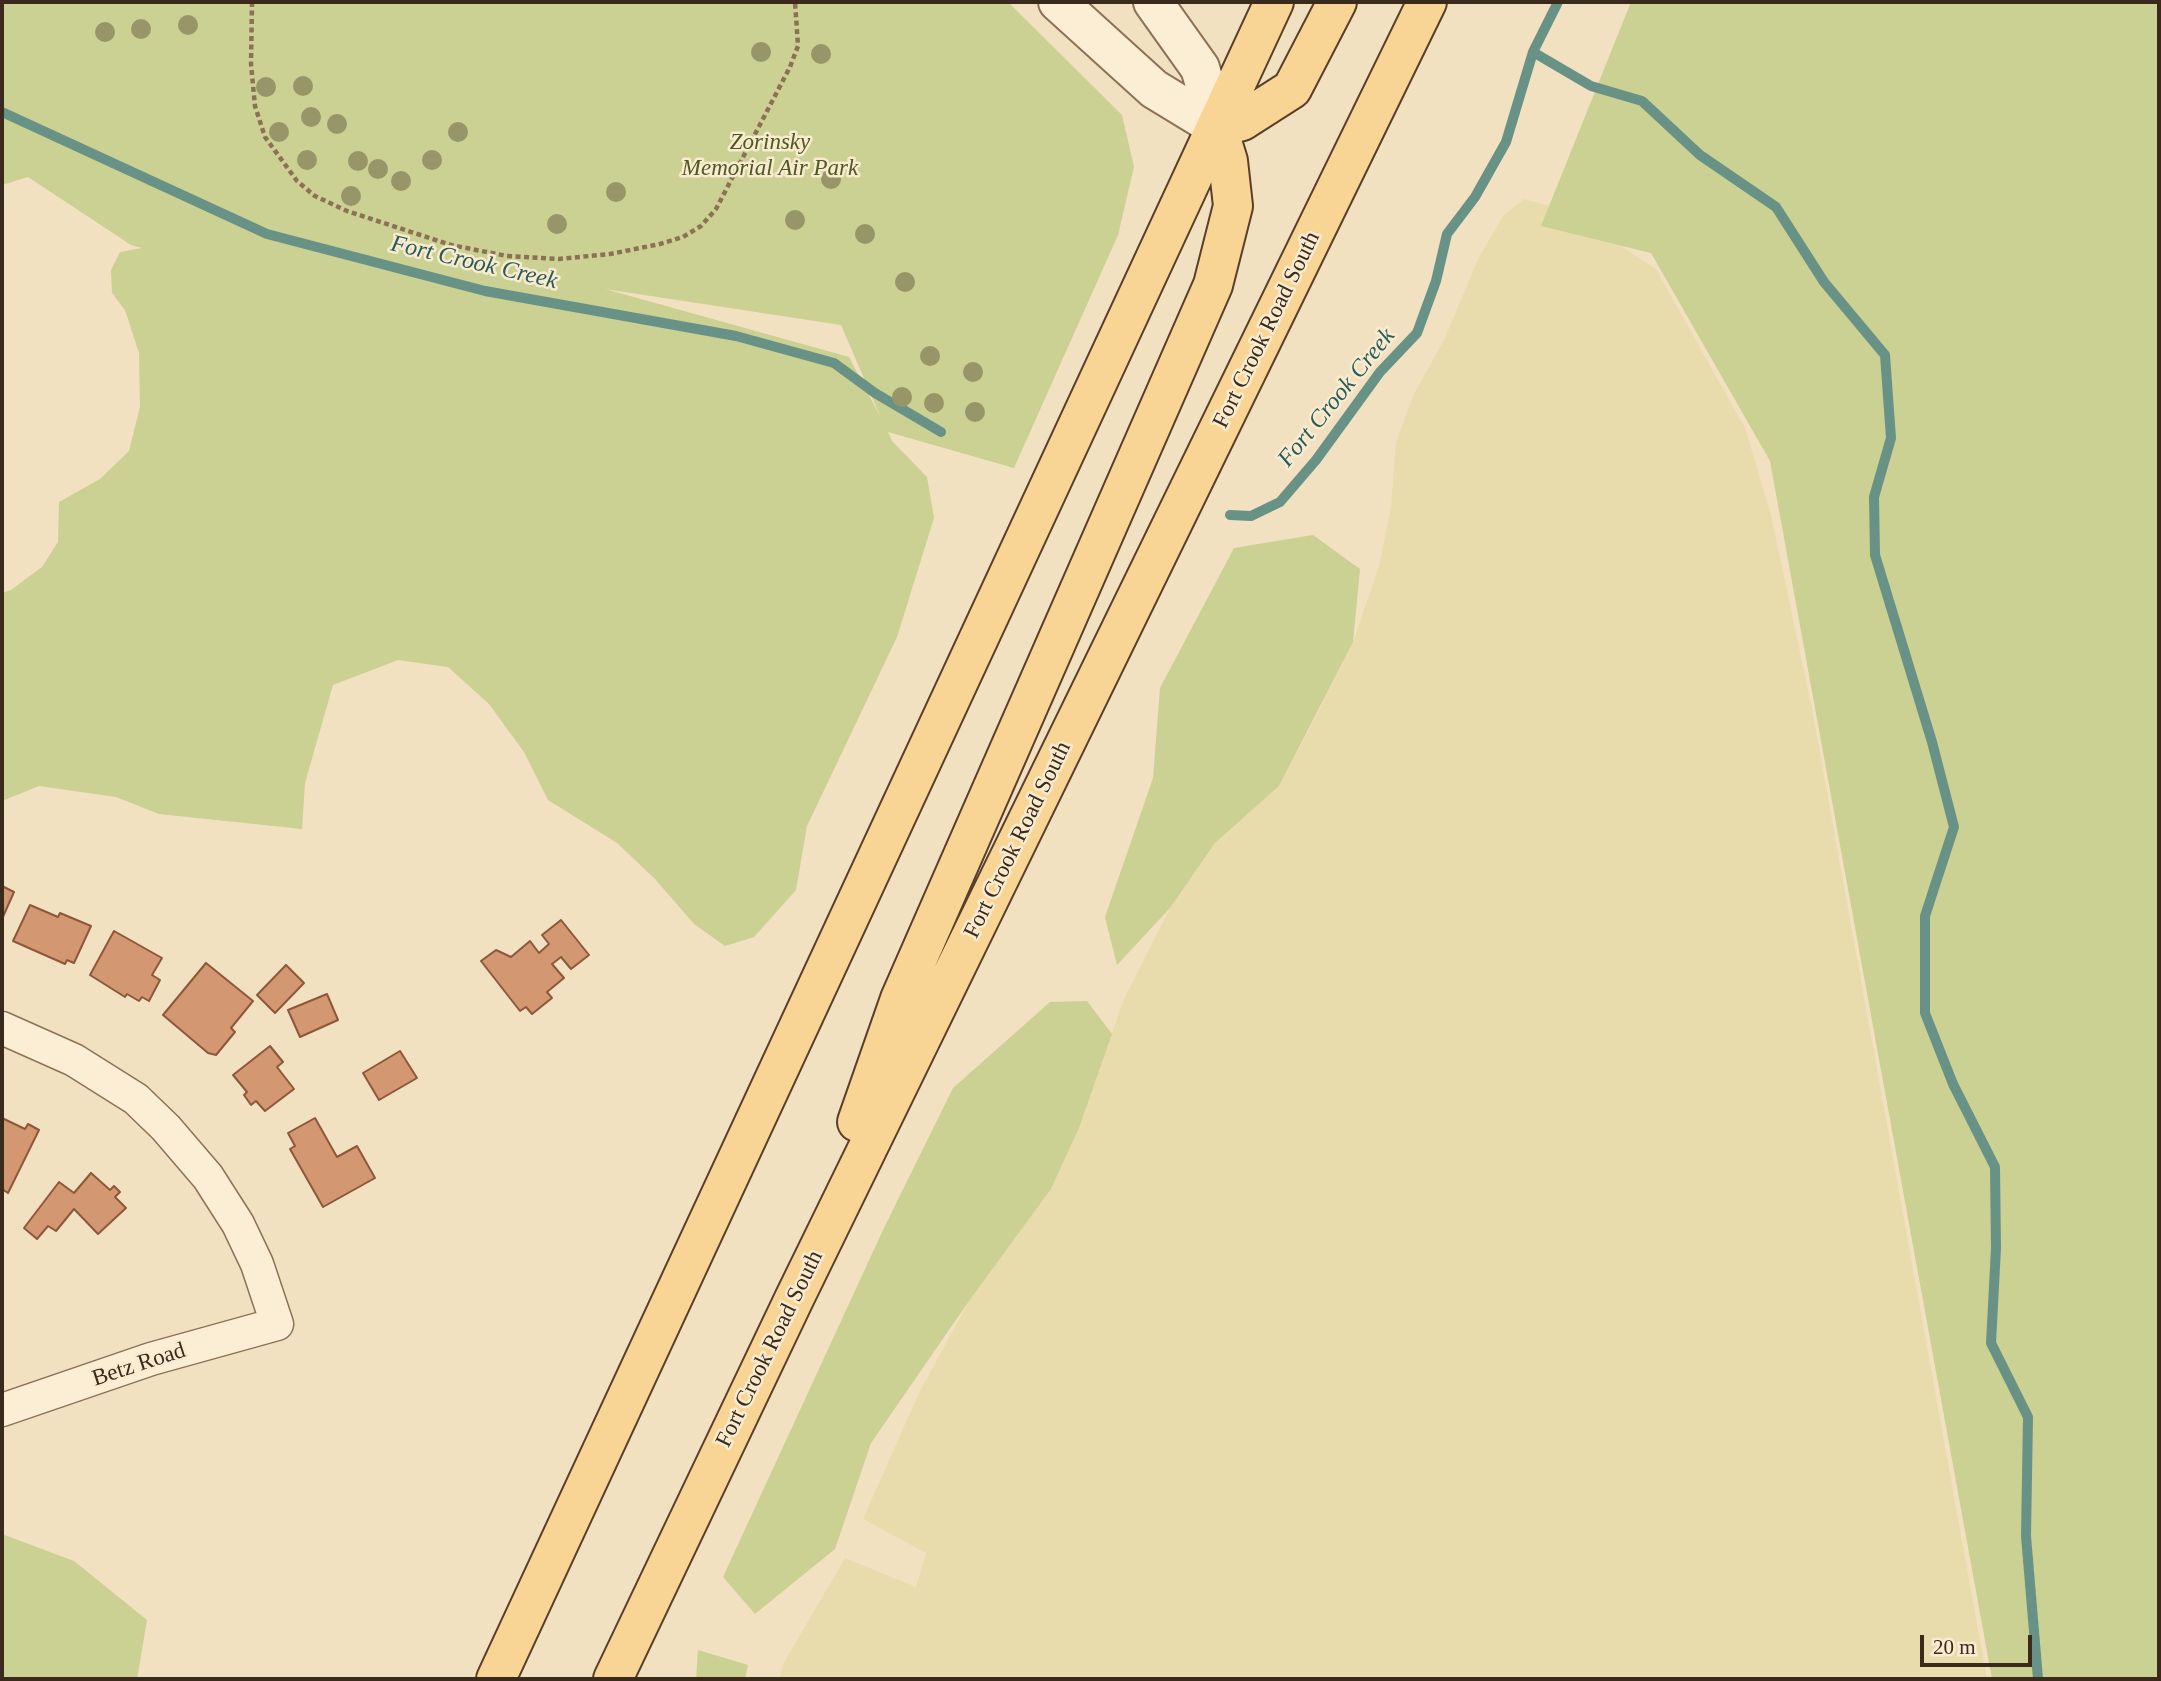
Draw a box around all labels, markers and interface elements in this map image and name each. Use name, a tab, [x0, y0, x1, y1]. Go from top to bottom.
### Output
park label: Zorinsky Memorial Air Park	[682, 129, 858, 183]
street label: Fort Crook Road South	[1207, 227, 1327, 433]
water label: Fort Crook Creek	[388, 230, 560, 296]
water label: Fort Crook Creek	[1272, 323, 1402, 473]
street label: Fort Crook Road South	[958, 737, 1078, 943]
street label: Fort Crook Road South	[710, 1246, 830, 1452]
street label: Betz Road	[89, 1337, 189, 1393]
scale bar	[1923, 1622, 2035, 1666]
text: 20 m	[1933, 1635, 1976, 1659]

